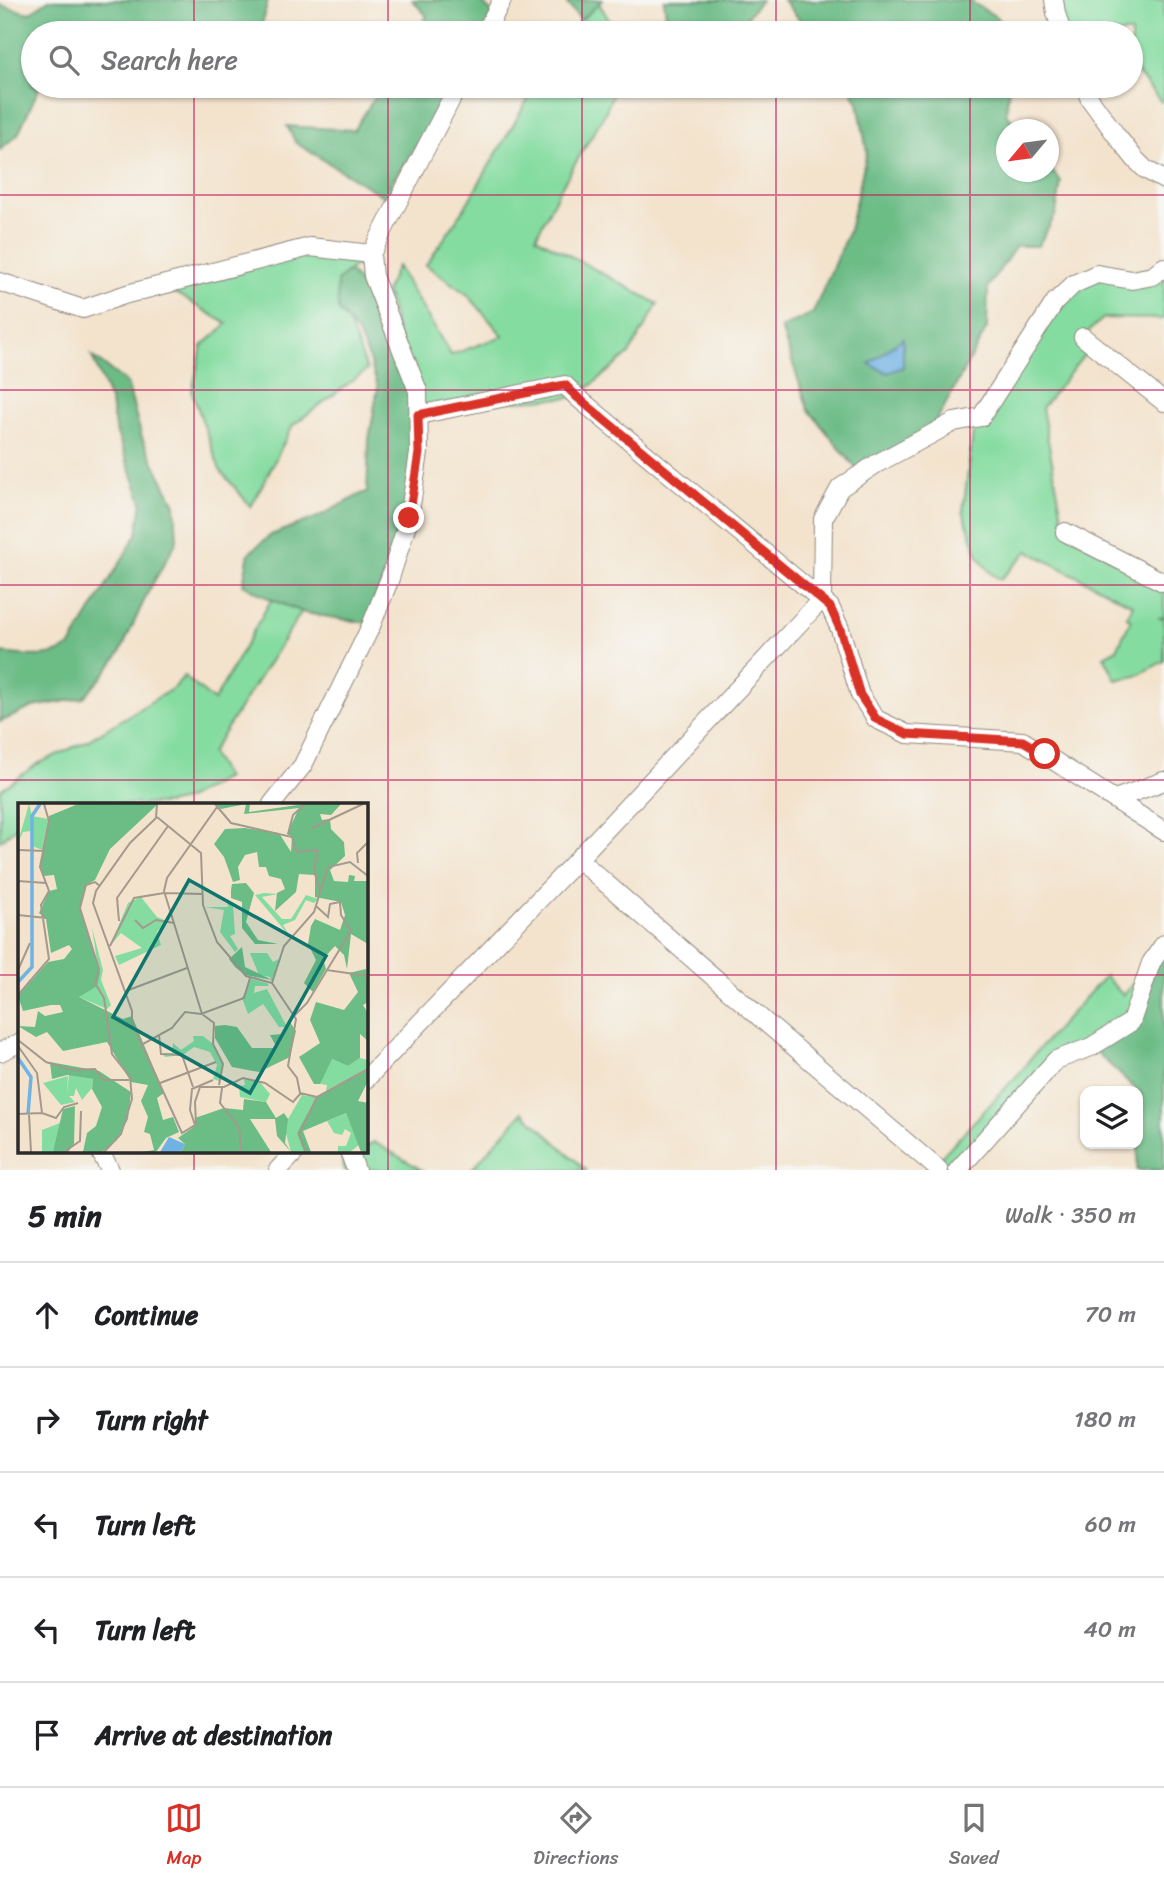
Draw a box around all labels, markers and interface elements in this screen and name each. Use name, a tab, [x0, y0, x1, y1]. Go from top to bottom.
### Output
search box	[21, 21, 1143, 98]
text: Search here	[101, 37, 238, 83]
icon: search	[45, 41, 83, 79]
north arrow	[996, 119, 1059, 182]
route end	[393, 502, 424, 533]
route start	[1029, 738, 1060, 769]
inset map	[18, 803, 368, 1153]
map controls	[1080, 1086, 1143, 1149]
button: layers	[1080, 1086, 1143, 1149]
text: 5 min	[28, 1189, 102, 1243]
text: Walk · 350 m	[1005, 1195, 1136, 1236]
text: Continue	[95, 1292, 198, 1338]
text: 70 m	[1085, 1294, 1136, 1335]
icon: ahead	[28, 1296, 66, 1334]
text: Turn right	[95, 1397, 208, 1443]
text: 180 m	[1074, 1399, 1136, 1440]
icon: right	[28, 1401, 66, 1439]
text: Turn left	[95, 1502, 195, 1548]
text: 60 m	[1085, 1504, 1136, 1545]
icon: left	[28, 1506, 66, 1544]
text: Turn left	[95, 1607, 195, 1653]
text: 40 m	[1083, 1609, 1136, 1650]
icon: left	[28, 1611, 66, 1649]
text: Arrive at destination	[95, 1712, 332, 1758]
icon: arrive	[28, 1716, 66, 1754]
tab: Map	[165, 1799, 203, 1874]
tab: Directions	[533, 1799, 619, 1874]
tab: Saved	[949, 1799, 999, 1874]

